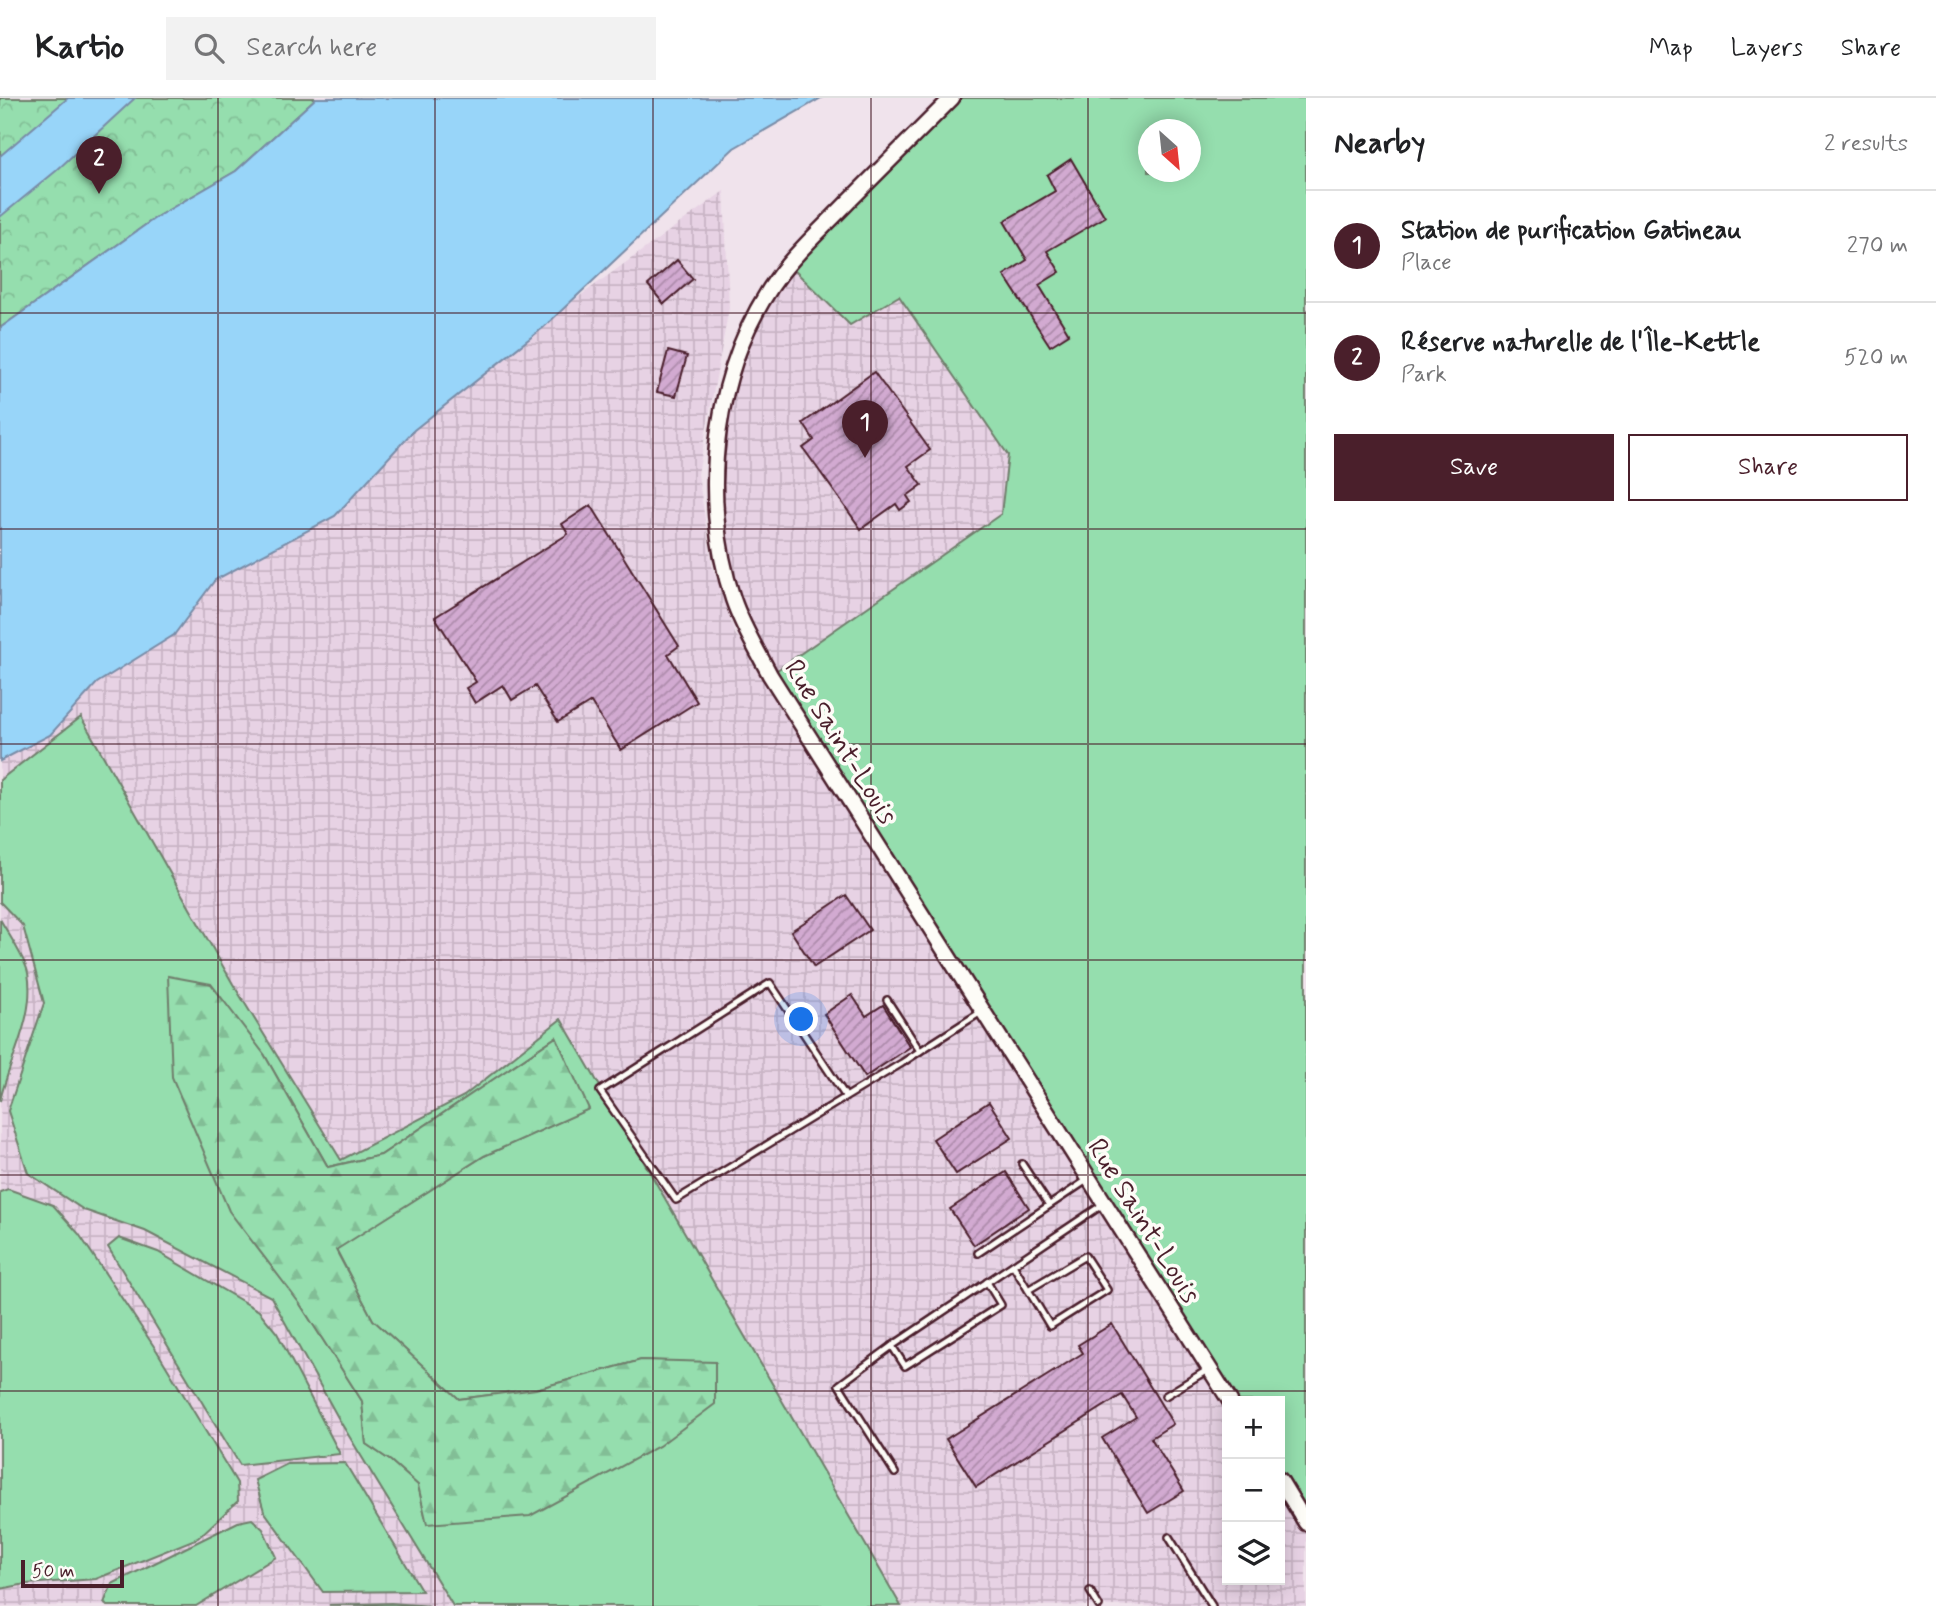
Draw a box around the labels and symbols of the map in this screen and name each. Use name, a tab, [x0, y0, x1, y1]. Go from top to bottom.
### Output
north arrow	[1138, 119, 1201, 182]
pin: 2	[76, 136, 122, 194]
pin: 1	[842, 400, 888, 458]
street label: Rue Saint-Louis	[774, 653, 905, 832]
your location	[784, 1002, 818, 1036]
street label: Rue Saint-Louis	[1077, 1132, 1208, 1311]
scale bar	[21, 1557, 124, 1589]

